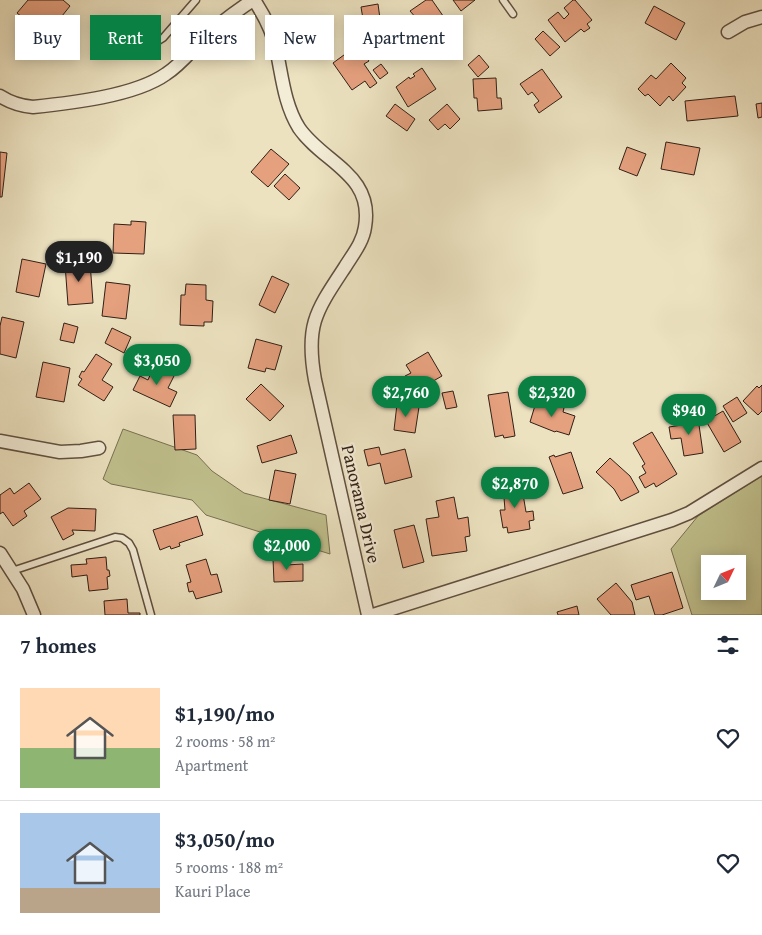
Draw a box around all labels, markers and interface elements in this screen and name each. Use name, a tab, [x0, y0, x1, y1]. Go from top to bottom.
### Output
chip: Buy	[15, 15, 80, 60]
chip: Rent	[90, 15, 161, 60]
chip: Filters	[171, 15, 255, 60]
chip: New	[265, 15, 334, 60]
chip: Apartment	[344, 15, 463, 60]
pin: $1,190	[38, 240, 120, 283]
text: $1,190	[56, 245, 102, 269]
pin: $3,050	[116, 344, 198, 386]
text: $3,050	[134, 348, 180, 372]
pin: $2,760	[365, 376, 447, 418]
pin: $2,320	[511, 376, 593, 418]
text: $2,760	[383, 380, 429, 404]
text: $2,320	[529, 380, 575, 404]
pin: $940	[659, 394, 719, 436]
text: $940	[672, 398, 706, 422]
street label: Panorama Drive	[335, 442, 388, 566]
pin: $2,870	[474, 466, 556, 509]
text: $2,870	[492, 471, 538, 495]
pin: $2,000	[246, 528, 328, 571]
text: $2,000	[264, 533, 310, 557]
north arrow	[701, 555, 746, 600]
map controls	[701, 555, 746, 600]
text: 7 homes	[20, 630, 96, 661]
icon: filters	[714, 631, 742, 659]
text: $1,190/mo	[175, 698, 275, 729]
icon: home	[60, 708, 120, 768]
icon: heart	[714, 724, 742, 752]
text: 2 rooms · 58 m²	[175, 729, 275, 753]
text: Apartment	[175, 753, 248, 777]
text: $3,050/mo	[175, 824, 275, 855]
icon: home	[60, 833, 120, 893]
icon: heart	[714, 849, 742, 877]
text: 5 rooms · 188 m²	[175, 855, 283, 879]
text: Kauri Place	[175, 879, 251, 903]

